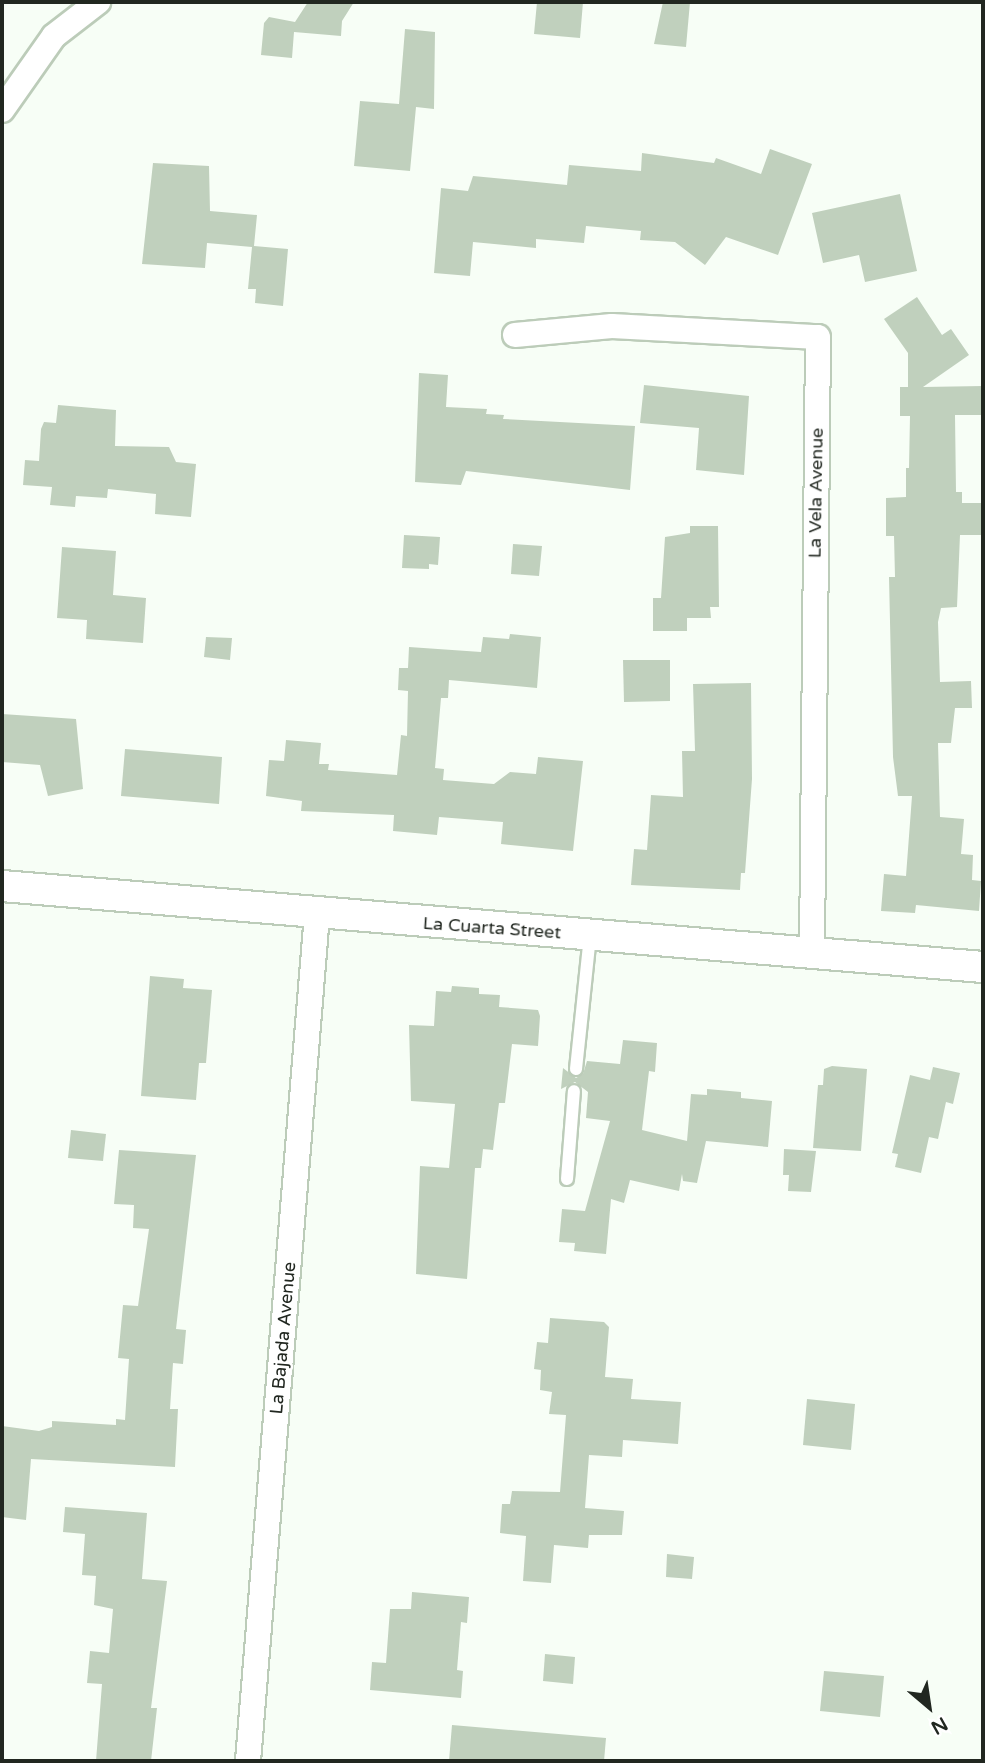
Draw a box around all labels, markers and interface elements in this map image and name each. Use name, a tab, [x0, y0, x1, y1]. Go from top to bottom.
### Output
street label: La Vela Avenue	[804, 428, 828, 558]
street label: La Cuarta Street	[422, 912, 562, 944]
street label: La Bajada Avenue	[266, 1261, 300, 1415]
north arrow	[894, 1672, 964, 1742]
text: N	[927, 1712, 951, 1739]

